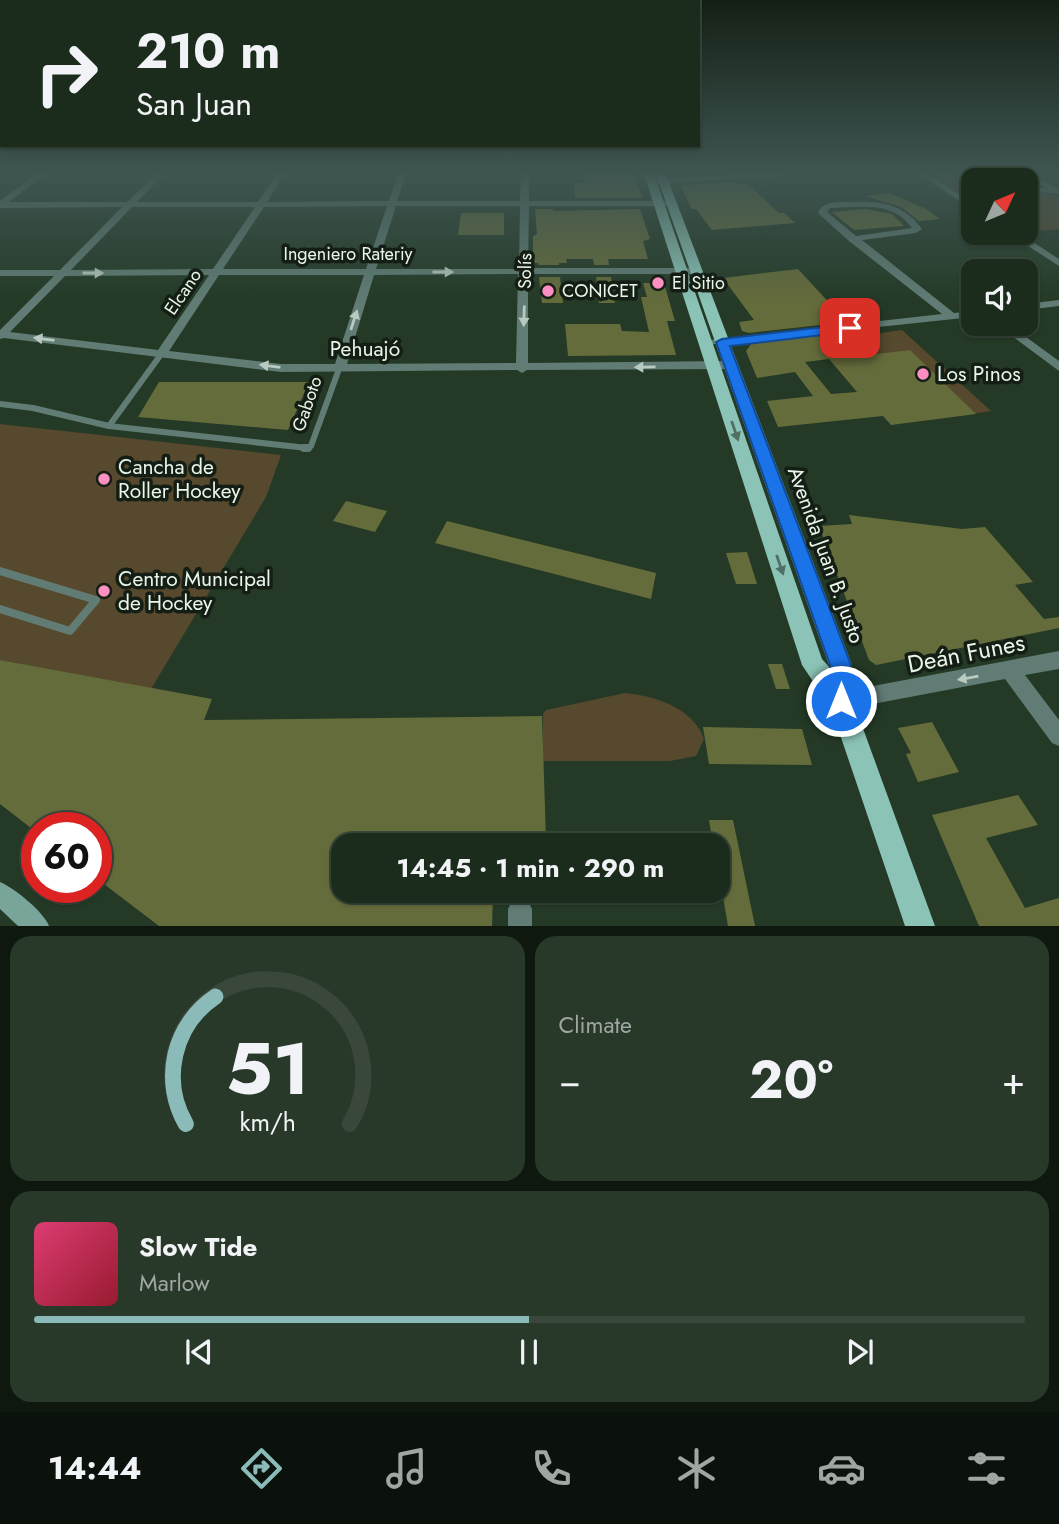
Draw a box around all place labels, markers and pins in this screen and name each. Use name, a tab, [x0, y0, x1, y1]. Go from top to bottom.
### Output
place label: El Sitio	[672, 270, 725, 296]
marker: El Sitio	[650, 275, 666, 291]
place label: CONICET	[562, 278, 638, 304]
marker: CONICET	[540, 283, 556, 299]
pin	[820, 298, 880, 358]
place label: Los Pinos	[937, 359, 1021, 389]
marker: Los Pinos	[915, 366, 931, 382]
place label: Cancha de Roller Hockey	[118, 452, 241, 506]
marker: Cancha de Roller Hockey	[96, 471, 112, 487]
place label: Centro Municipal de Hockey	[118, 564, 271, 618]
marker: Centro Municipal de Hockey	[96, 583, 112, 599]

